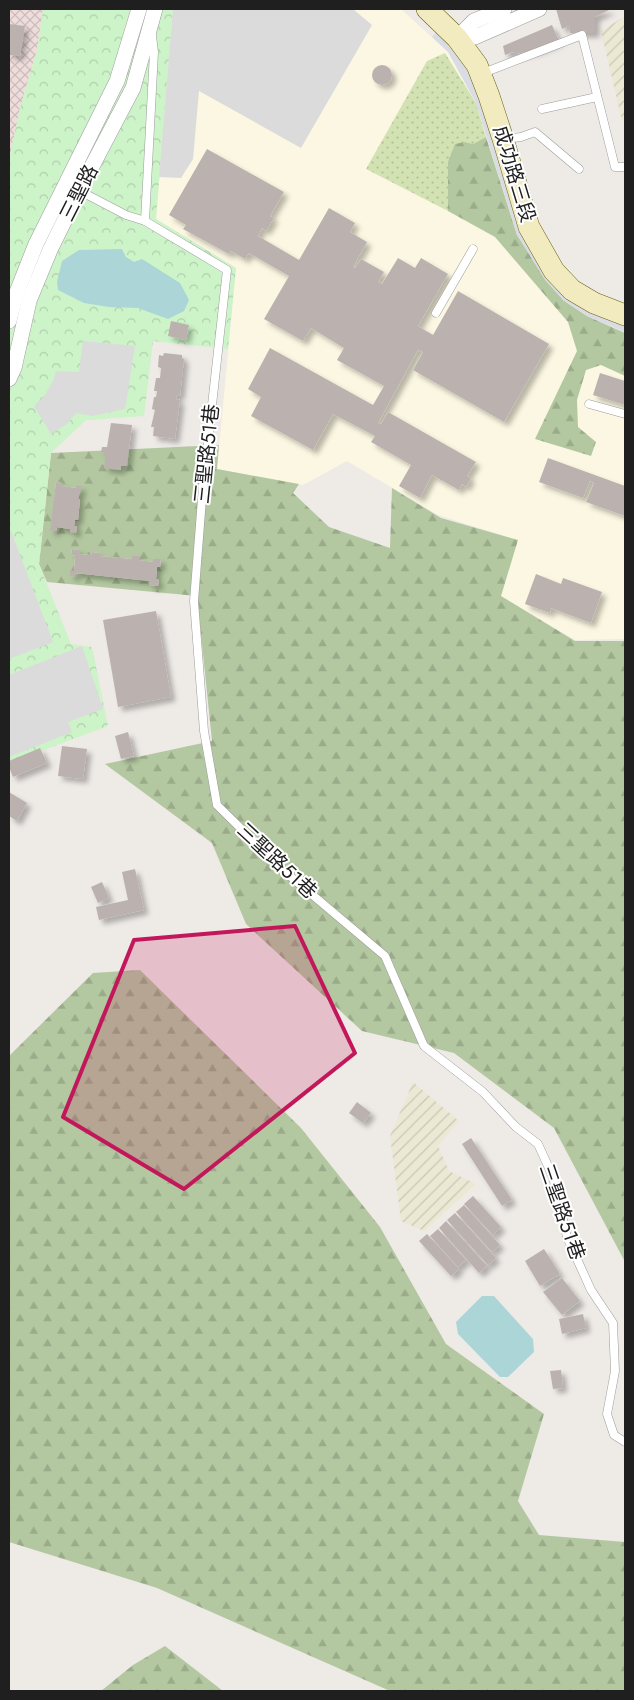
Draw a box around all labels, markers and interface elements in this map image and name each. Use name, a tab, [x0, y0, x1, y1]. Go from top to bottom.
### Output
street label: 成功路三段	[486, 122, 542, 226]
street label: 三聖路	[52, 160, 106, 226]
street label: 三聖路51巷	[187, 403, 227, 505]
street label: 三聖路51巷	[230, 816, 324, 906]
street label: 三聖路51巷	[532, 1160, 592, 1264]

